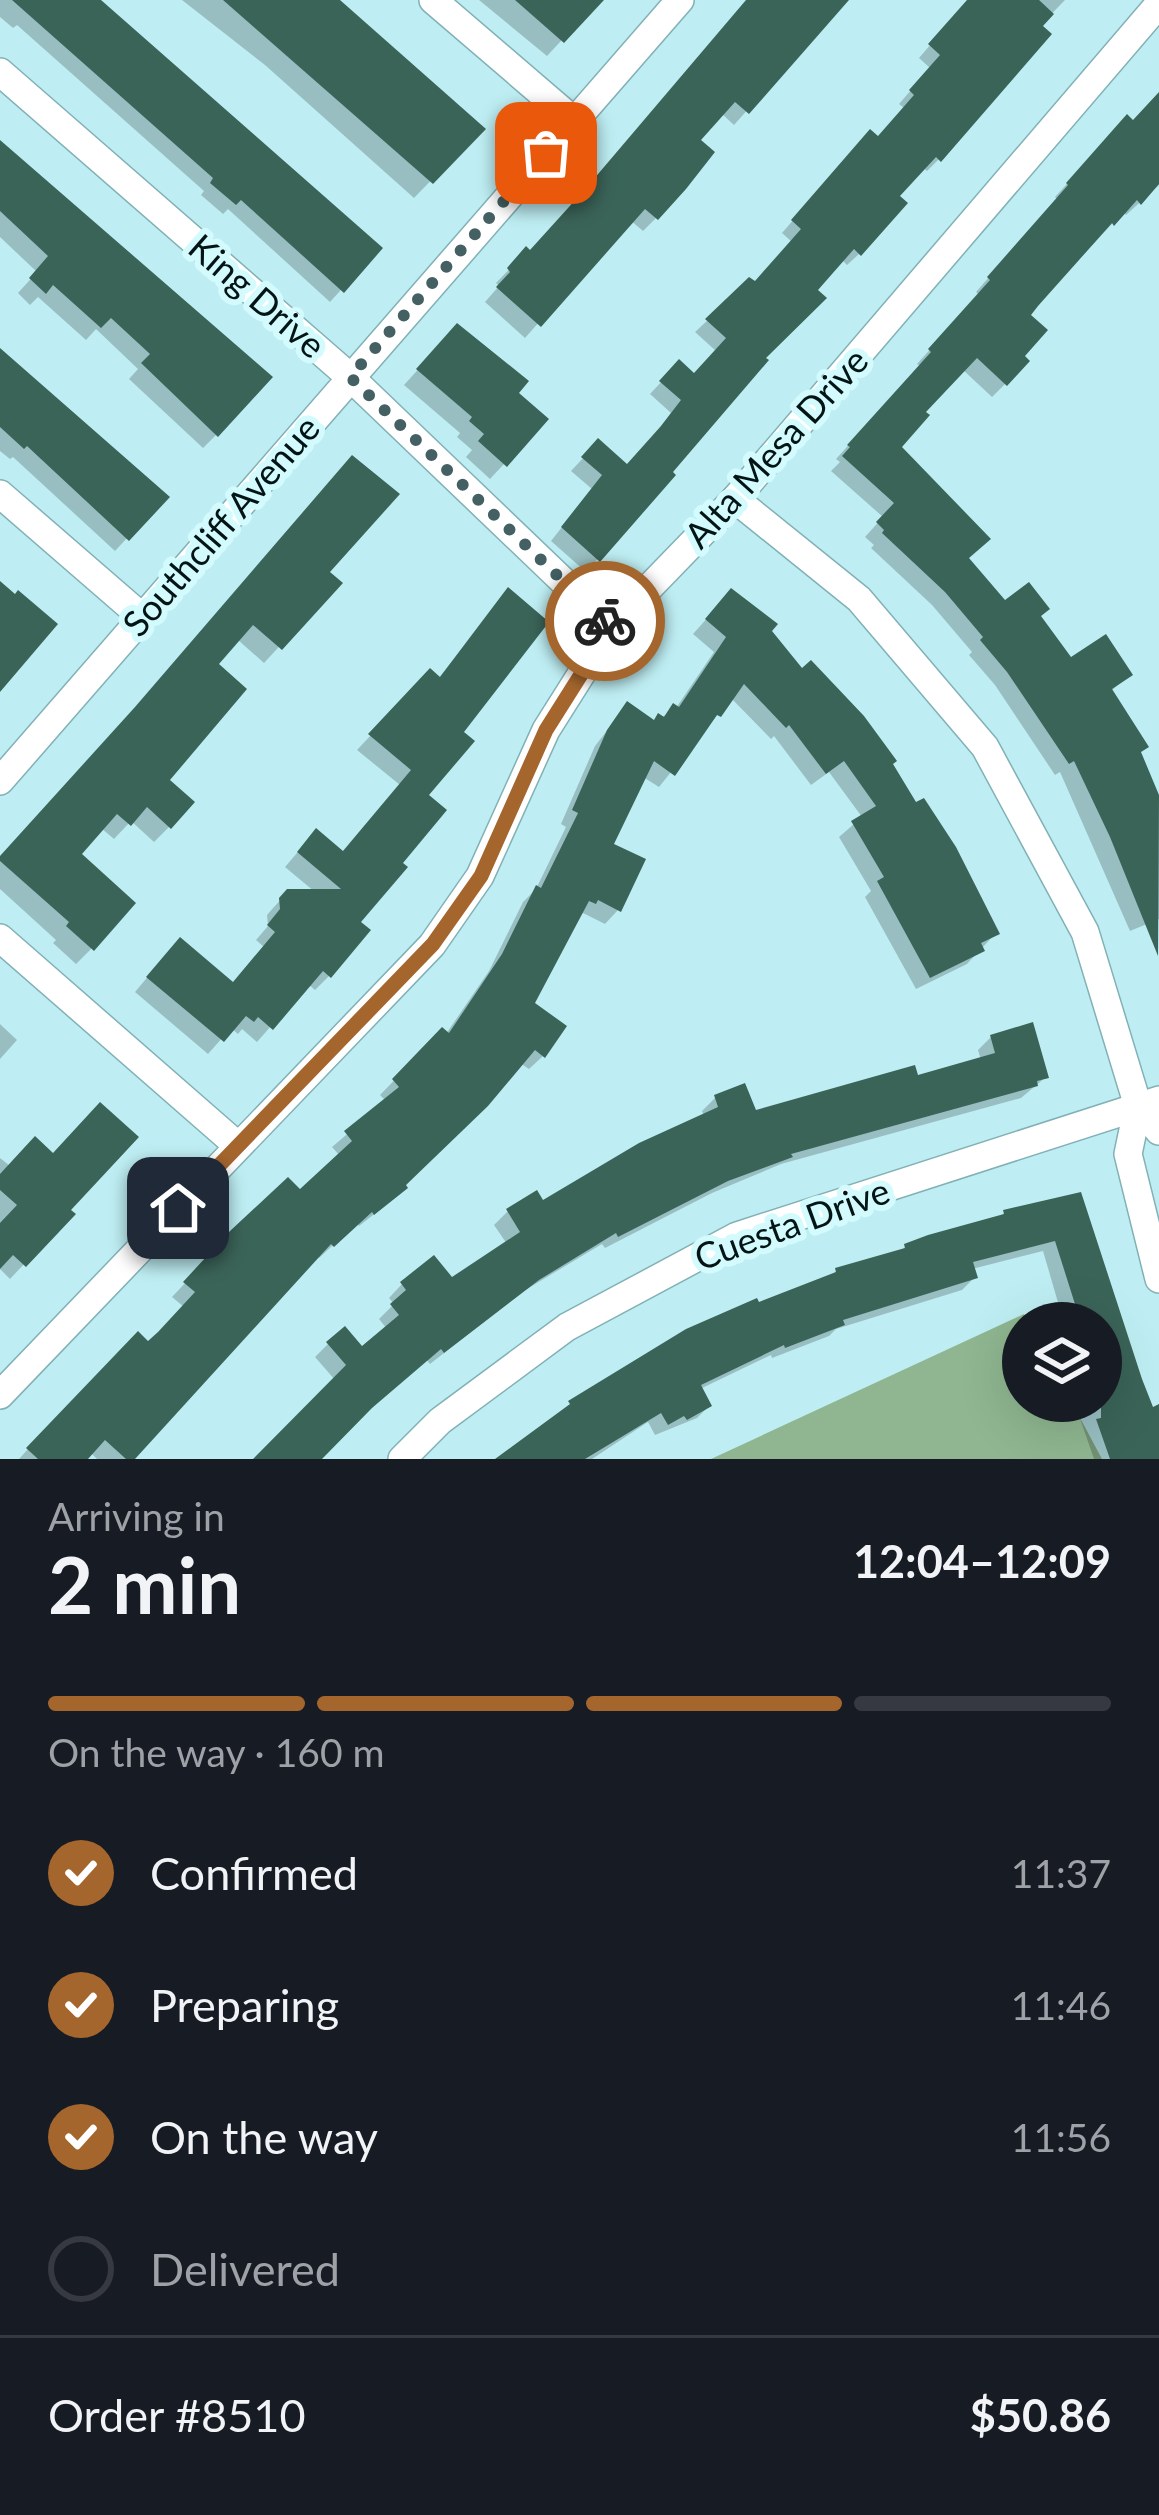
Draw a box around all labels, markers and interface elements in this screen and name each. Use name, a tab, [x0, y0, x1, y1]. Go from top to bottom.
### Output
pin	[495, 102, 597, 204]
icon: bag	[513, 120, 579, 186]
street label: King Drive	[180, 224, 335, 366]
street label: Alta Mesa Drive	[674, 339, 876, 556]
street label: Southcliff Avenue	[113, 406, 328, 645]
courier	[545, 561, 665, 681]
icon: bike	[572, 588, 638, 654]
pin	[127, 1157, 229, 1259]
street label: Cuesta Drive	[688, 1167, 895, 1279]
icon: home	[145, 1175, 211, 1241]
map controls	[1002, 1302, 1122, 1422]
button: layers	[1002, 1302, 1122, 1422]
text: Arriving in	[48, 1493, 225, 1539]
text: 12:04–12:09	[853, 1534, 1111, 1588]
text: 2 min	[48, 1537, 241, 1631]
text: On the way · 160 m	[48, 1729, 385, 1775]
icon: check	[48, 1840, 114, 1906]
text: Confirmed	[150, 1846, 358, 1900]
text: 11:37	[1011, 1850, 1111, 1896]
icon: check	[48, 1972, 114, 2038]
text: Preparing	[150, 1978, 339, 2032]
text: 11:46	[1011, 1982, 1111, 2028]
icon: check	[48, 2104, 114, 2170]
text: On the way	[150, 2110, 378, 2164]
text: 11:56	[1011, 2114, 1111, 2160]
text: Delivered	[150, 2242, 340, 2296]
text: Order #8510	[48, 2388, 306, 2442]
text: $50.86	[970, 2388, 1111, 2442]

